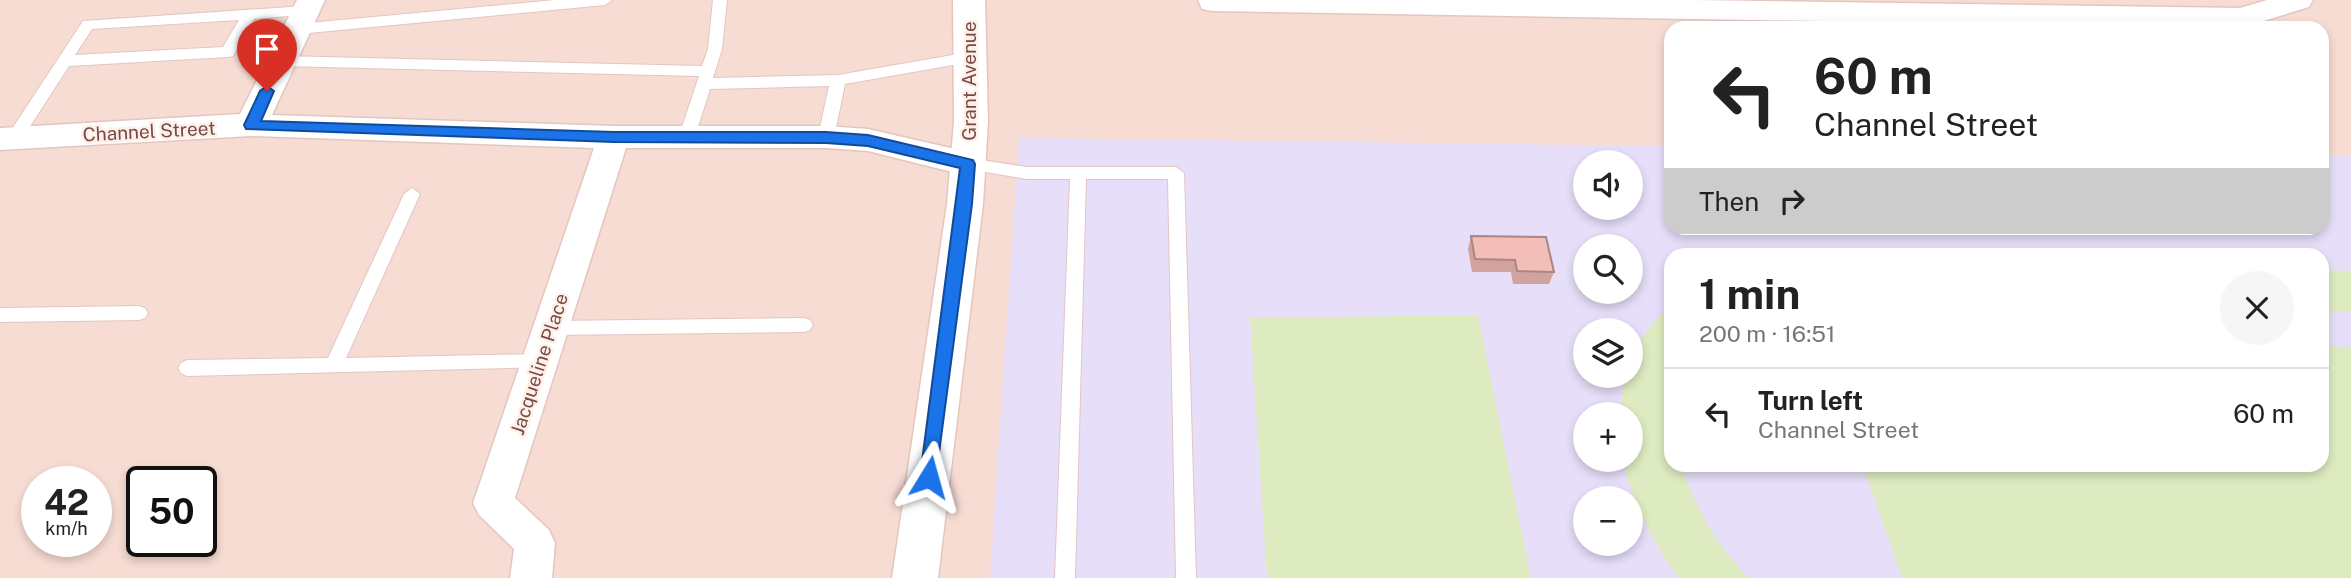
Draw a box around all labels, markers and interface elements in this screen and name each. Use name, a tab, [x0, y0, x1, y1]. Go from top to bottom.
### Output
pin	[237, 19, 297, 91]
street label: Grant Avenue	[958, 21, 980, 141]
icon: arrive	[248, 30, 286, 68]
text: 60 m	[1814, 47, 1933, 105]
icon: left	[1699, 49, 1790, 140]
text: Channel Street	[1814, 106, 2038, 143]
street label: Channel Street	[82, 117, 216, 145]
map controls	[1573, 150, 1643, 556]
button: sound	[1573, 150, 1643, 220]
icon: right	[1773, 182, 1811, 220]
text: Then	[1699, 186, 1759, 217]
button: search	[1573, 234, 1643, 304]
text: 1 min	[1699, 269, 1800, 318]
button: close	[2220, 271, 2294, 345]
street label: Jacqueline Place	[506, 291, 572, 437]
button: layers	[1573, 318, 1643, 388]
text: 200 m · 16:51	[1699, 320, 1835, 347]
text: Turn left	[1758, 385, 1863, 416]
icon: left	[1699, 395, 1737, 433]
text: 60 m	[2233, 398, 2294, 429]
button: +	[1573, 402, 1643, 472]
text: Channel Street	[1758, 416, 1919, 443]
position arrow	[892, 440, 966, 514]
speed limit sign: 50	[126, 466, 217, 557]
text: 42	[44, 482, 89, 523]
button: −	[1573, 486, 1643, 556]
text: km/h	[45, 518, 88, 539]

